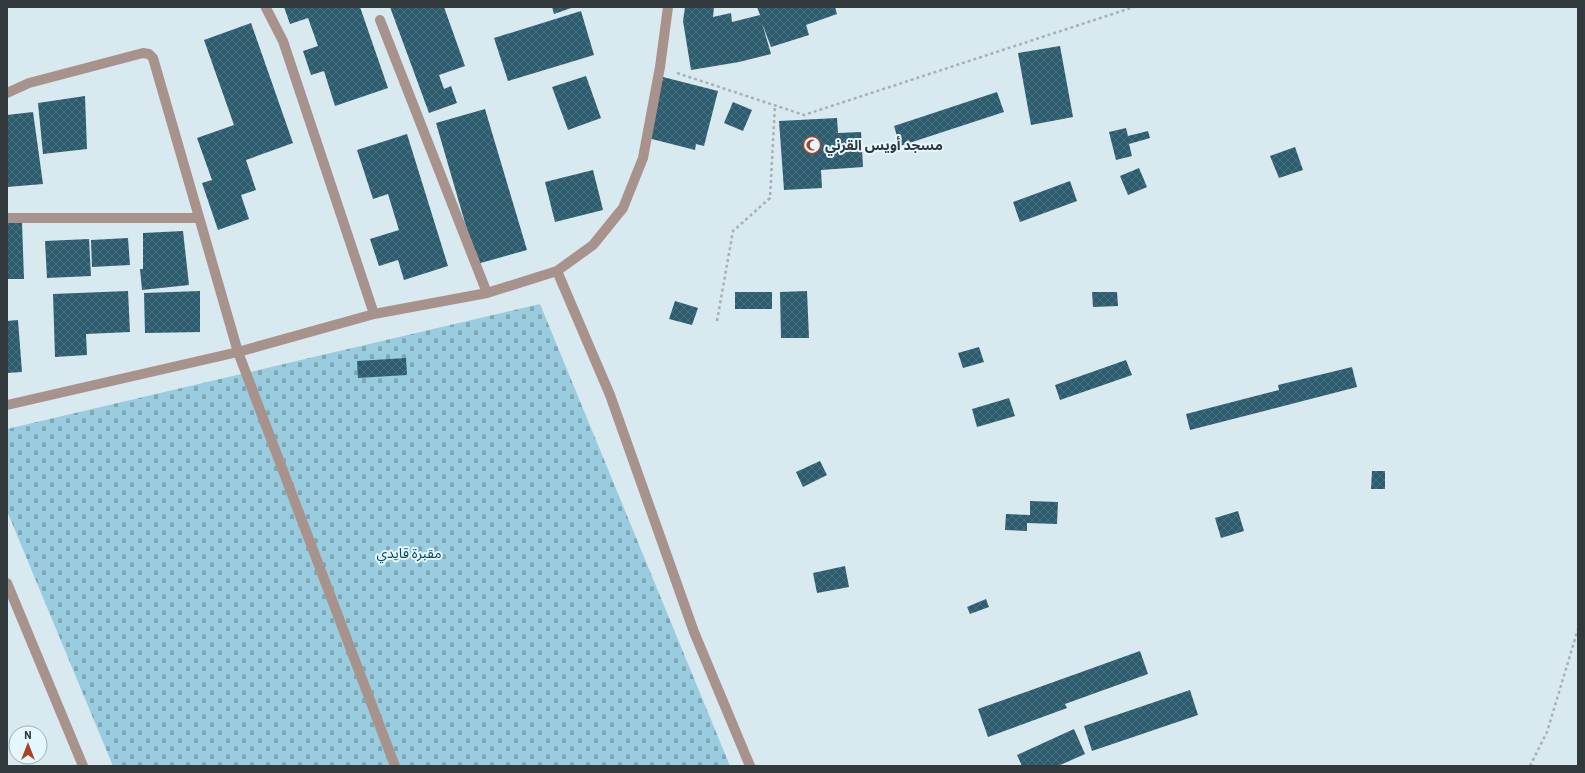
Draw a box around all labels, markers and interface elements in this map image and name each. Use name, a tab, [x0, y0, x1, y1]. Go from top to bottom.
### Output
mosque icon: مسجد أويس القرني	[802, 135, 822, 155]
place label: مسجد أويس القرني	[825, 136, 943, 156]
park label: مقبرة قايدي	[376, 544, 442, 564]
north arrow	[8, 725, 48, 765]
text: N	[24, 728, 32, 741]

